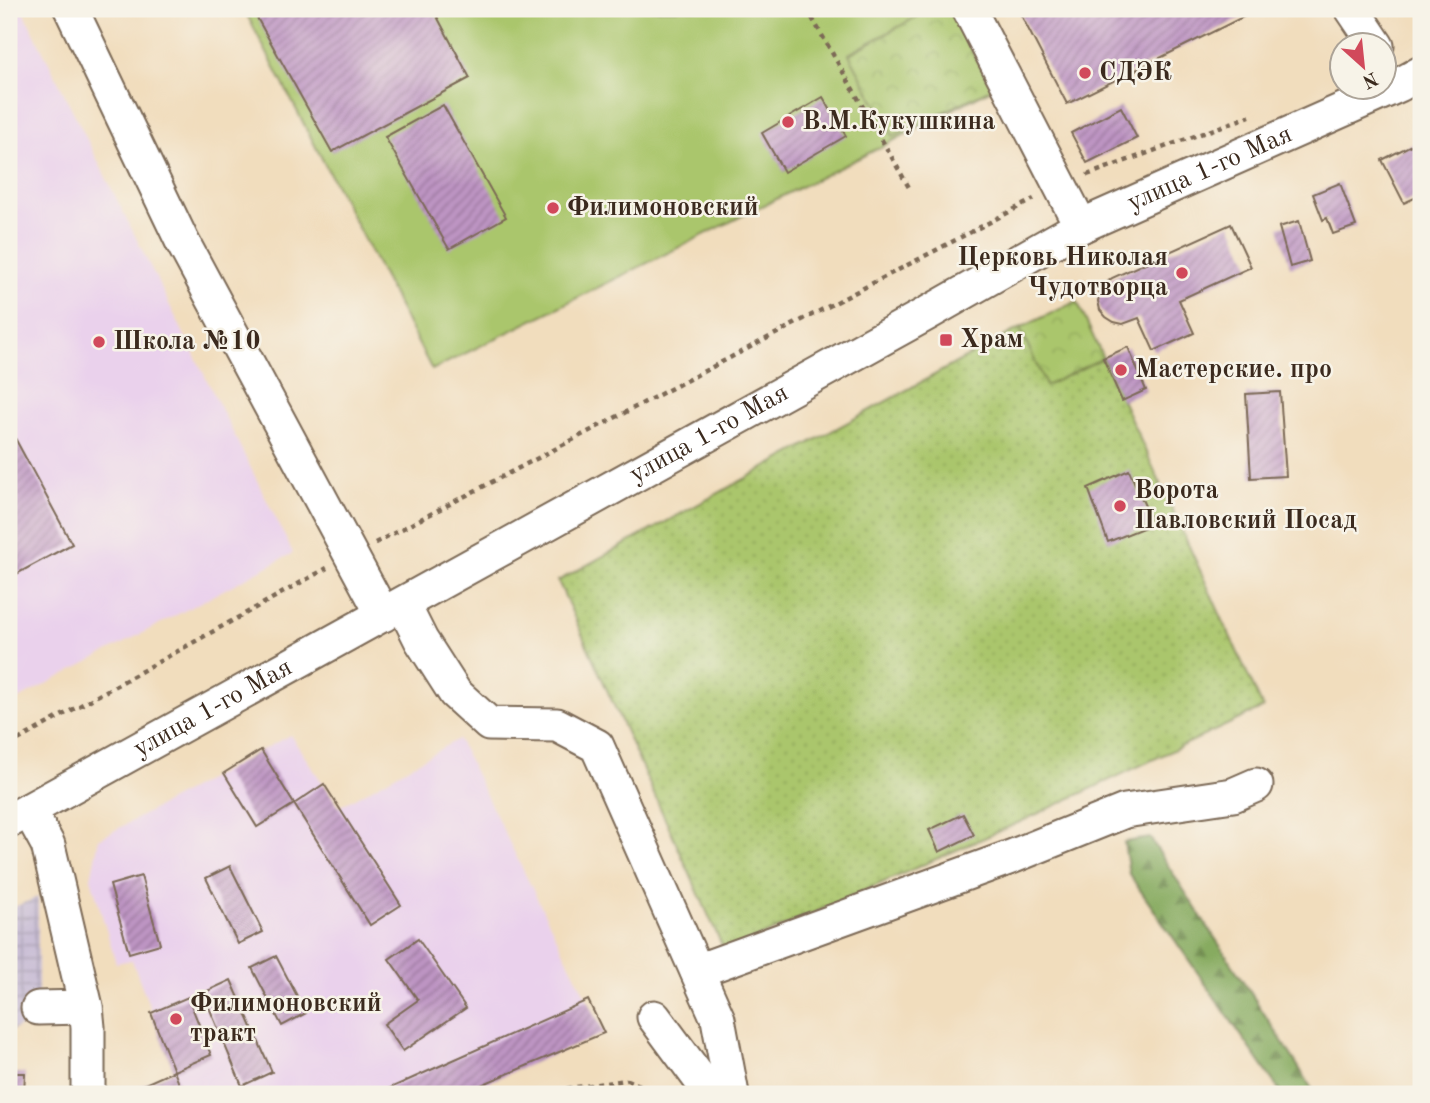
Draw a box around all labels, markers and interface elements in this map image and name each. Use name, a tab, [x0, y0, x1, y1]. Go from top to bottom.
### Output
north arrow	[1328, 32, 1398, 102]
place label: СДЭК	[1099, 60, 1172, 86]
marker: СДЭК	[1077, 65, 1093, 81]
text: N	[1358, 67, 1380, 91]
place label: В.М.Кукушкина	[802, 109, 996, 135]
marker: В.М.Кукушкина	[780, 114, 796, 130]
street label: улица 1-го Мая	[1124, 121, 1296, 217]
place label: Филимоновский	[567, 195, 759, 221]
marker: Филимоновский	[545, 200, 561, 216]
place label: Церковь Николая Чудотворца	[957, 245, 1168, 301]
marker: Церковь Николая Чудотворца	[1174, 265, 1190, 281]
place label: Храм	[960, 327, 1024, 353]
place label: Школа №10	[113, 329, 260, 355]
marker: Храм	[938, 332, 954, 348]
marker: Школа №10	[91, 334, 107, 350]
place label: Мастерские. про	[1135, 357, 1332, 383]
marker: Мастерские. про	[1113, 362, 1129, 378]
street label: улица 1-го Мая	[625, 380, 793, 488]
place label: Ворота Павловский Посад	[1134, 478, 1357, 534]
marker: Ворота Павловский Посад	[1112, 498, 1128, 514]
street label: улица 1-го Мая	[129, 654, 297, 762]
place label: Филимоновский тракт	[190, 991, 382, 1047]
marker: Филимоновский тракт	[168, 1011, 184, 1027]

